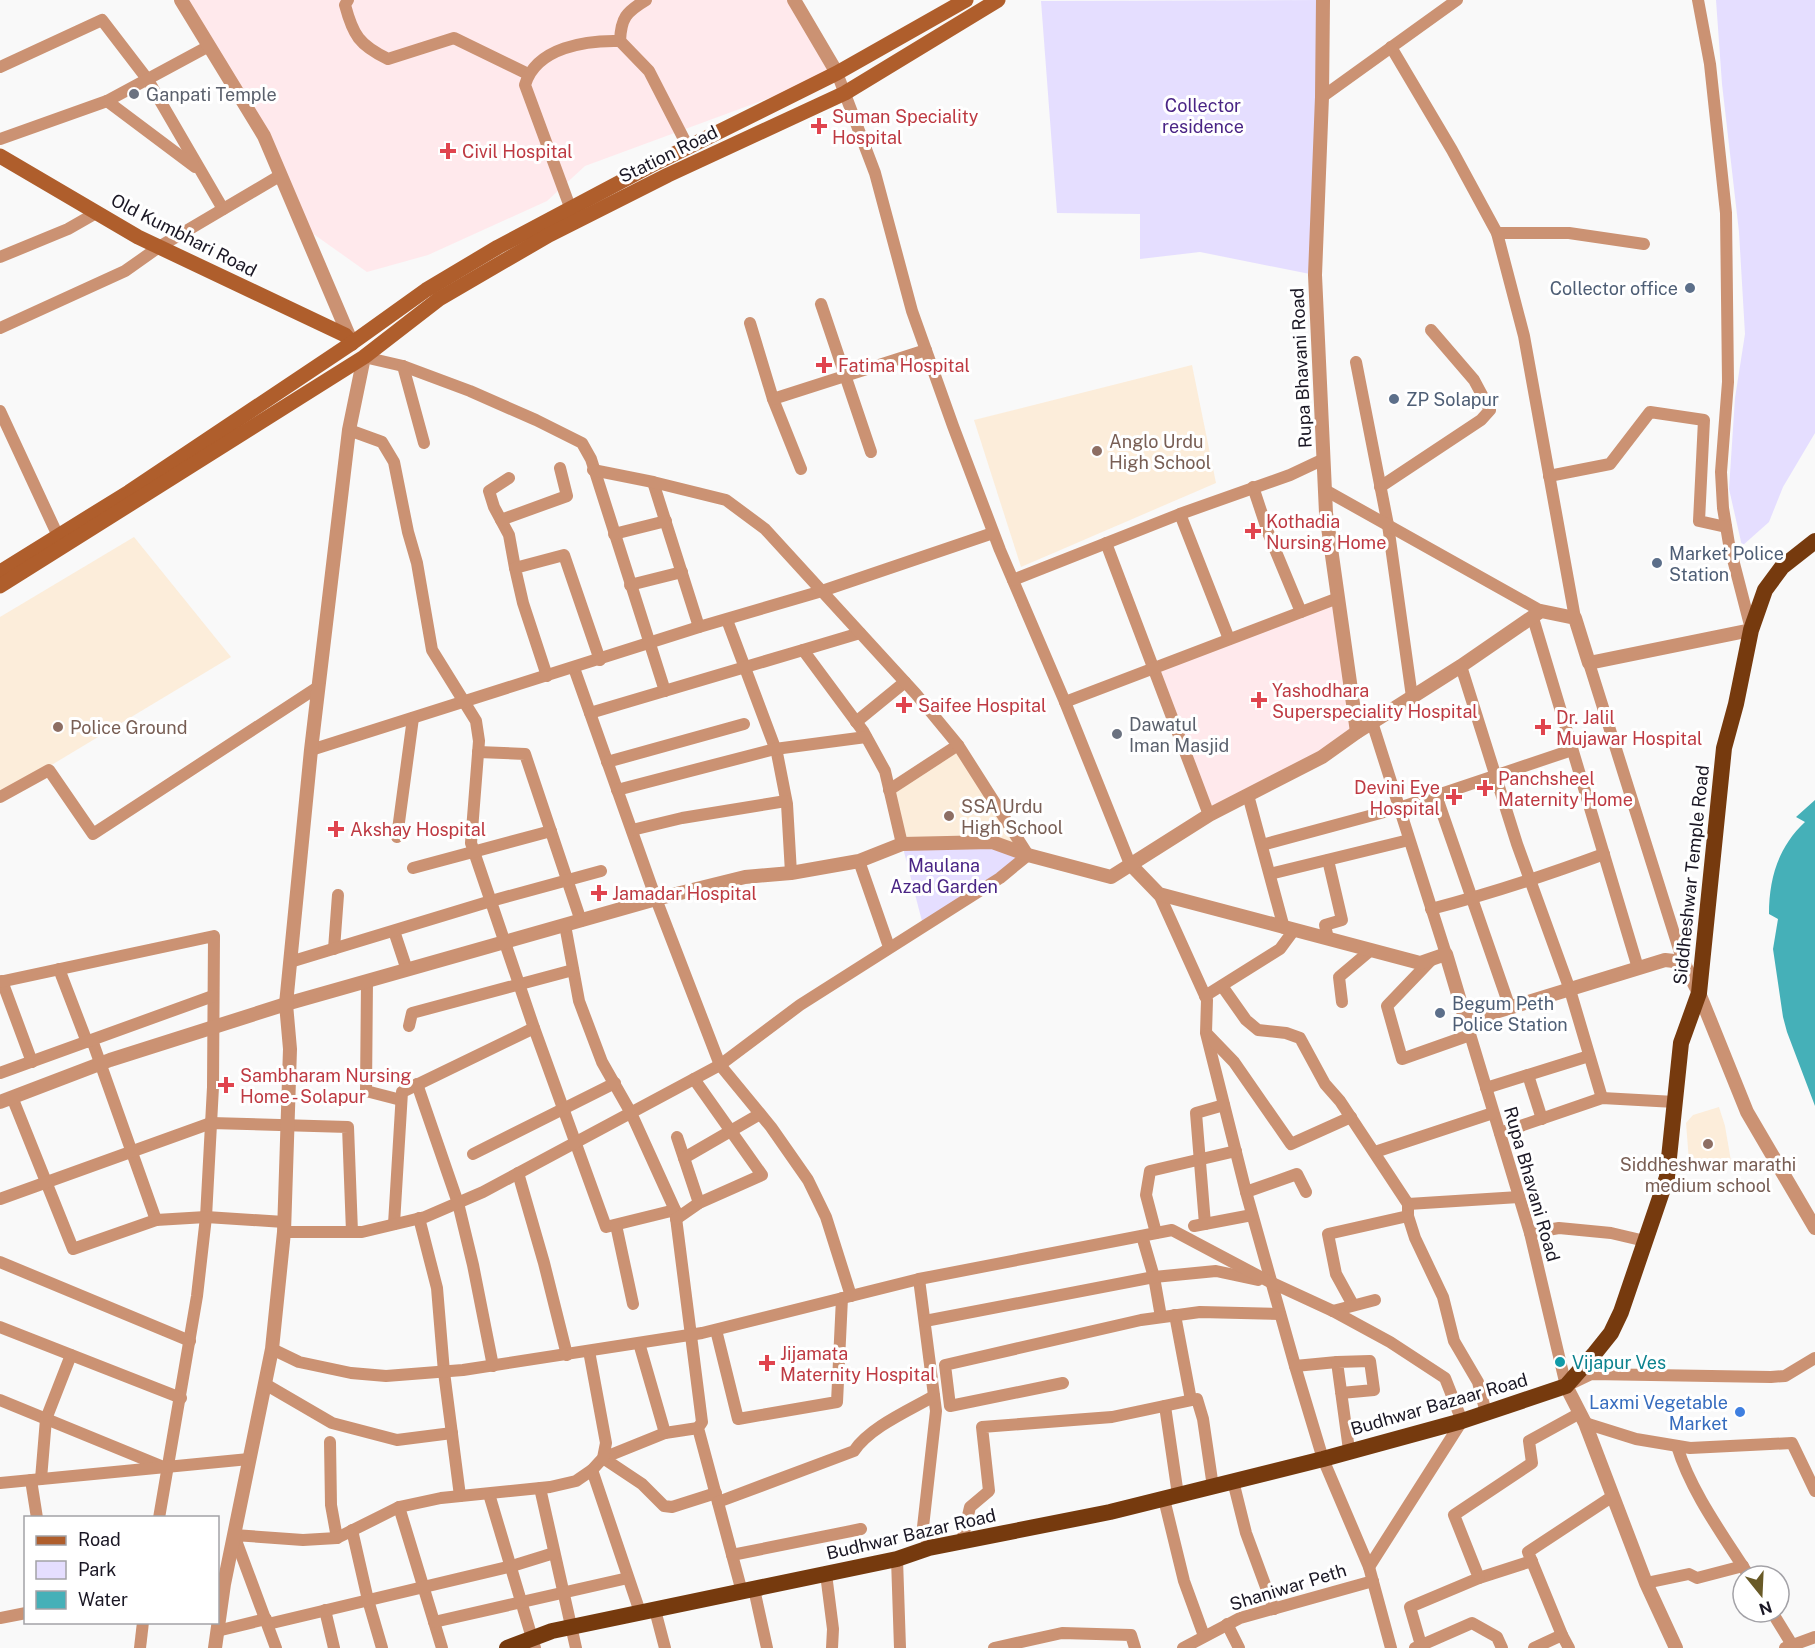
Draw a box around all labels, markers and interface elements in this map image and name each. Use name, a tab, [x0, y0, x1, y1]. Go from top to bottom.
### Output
place label: Ganpati Temple	[146, 84, 277, 105]
marker: Ganpati Temple	[127, 87, 141, 101]
park label: Collector residence	[1162, 95, 1244, 137]
place label: Suman Speciality Hospital	[832, 106, 979, 148]
marker: Suman Speciality Hospital	[810, 117, 828, 135]
street label: Station Road	[615, 121, 721, 187]
place label: Civil Hospital	[462, 141, 573, 162]
marker: Civil Hospital	[439, 142, 457, 160]
street label: Old Kumbhari Road	[108, 189, 260, 281]
place label: Collector office	[1550, 278, 1678, 299]
marker: Collector office	[1683, 281, 1697, 295]
street label: Rupa Bhavani Road	[1286, 287, 1316, 449]
place label: Fatima Hospital	[838, 355, 970, 376]
marker: Fatima Hospital	[815, 356, 833, 374]
place label: ZP Solapur	[1406, 389, 1499, 410]
marker: ZP Solapur	[1387, 392, 1401, 406]
place label: Anglo Urdu High School	[1109, 431, 1211, 473]
marker: Anglo Urdu High School	[1090, 444, 1104, 458]
place label: Kothadia Nursing Home	[1266, 511, 1386, 553]
marker: Kothadia Nursing Home	[1244, 522, 1262, 540]
place label: Market Police Station	[1669, 543, 1784, 585]
marker: Market Police Station	[1650, 556, 1664, 570]
place label: Yashodhara Superspeciality Hospital	[1272, 680, 1478, 722]
marker: Yashodhara Superspeciality Hospital	[1250, 691, 1268, 709]
place label: Saifee Hospital	[918, 695, 1047, 716]
marker: Saifee Hospital	[895, 696, 913, 714]
place label: Dr. Jalil Mujawar Hospital	[1556, 707, 1702, 749]
place label: Dawatul Iman Masjid	[1129, 714, 1229, 756]
place label: Police Ground	[70, 717, 187, 738]
marker: Dr. Jalil Mujawar Hospital	[1534, 718, 1552, 736]
marker: Police Ground	[51, 720, 65, 734]
marker: Dawatul Iman Masjid	[1110, 727, 1124, 741]
street label: Siddheshwar Temple Road	[1669, 764, 1713, 986]
place label: Panchsheel Maternity Home	[1498, 768, 1633, 810]
place label: Devini Eye Hospital	[1354, 777, 1440, 819]
marker: Panchsheel Maternity Home	[1476, 779, 1494, 797]
marker: Devini Eye Hospital	[1445, 788, 1463, 806]
place label: SSA Urdu High School	[961, 796, 1063, 838]
marker: SSA Urdu High School	[942, 809, 956, 823]
place label: Akshay Hospital	[350, 819, 486, 840]
marker: Akshay Hospital	[327, 820, 345, 838]
park label: Maulana Azad Garden	[890, 855, 998, 897]
place label: Jamadar Hospital	[612, 883, 757, 904]
marker: Jamadar Hospital	[590, 884, 608, 902]
place label: Begum Peth Police Station	[1452, 993, 1568, 1035]
marker: Begum Peth Police Station	[1433, 1006, 1447, 1020]
place label: Sambharam Nursing Home - Solapur	[240, 1065, 412, 1107]
marker: Sambharam Nursing Home - Solapur	[217, 1076, 235, 1094]
street label: Rupa Bhavani Road	[1500, 1104, 1564, 1264]
marker: Siddheshwar marathi medium school	[1701, 1137, 1715, 1151]
place label: Siddheshwar marathi medium school	[1620, 1154, 1796, 1196]
place label: Jijamata Maternity Hospital	[780, 1343, 936, 1385]
place label: Vijapur Ves	[1572, 1352, 1666, 1373]
marker: Jijamata Maternity Hospital	[758, 1354, 776, 1372]
marker: Vijapur Ves	[1553, 1355, 1567, 1369]
street label: Budhwar Bazaar Road	[1348, 1369, 1530, 1439]
place label: Laxmi Vegetable Market	[1589, 1392, 1728, 1434]
marker: Laxmi Vegetable Market	[1733, 1405, 1747, 1419]
street label: Budhwar Bazar Road	[824, 1504, 998, 1564]
legend	[24, 1516, 219, 1624]
text: Road	[78, 1529, 121, 1550]
text: Park	[78, 1559, 116, 1580]
street label: Shaniwar Peth	[1227, 1559, 1349, 1615]
north arrow	[1731, 1564, 1791, 1624]
text: Water	[78, 1589, 128, 1610]
text: N	[1757, 1597, 1774, 1619]

